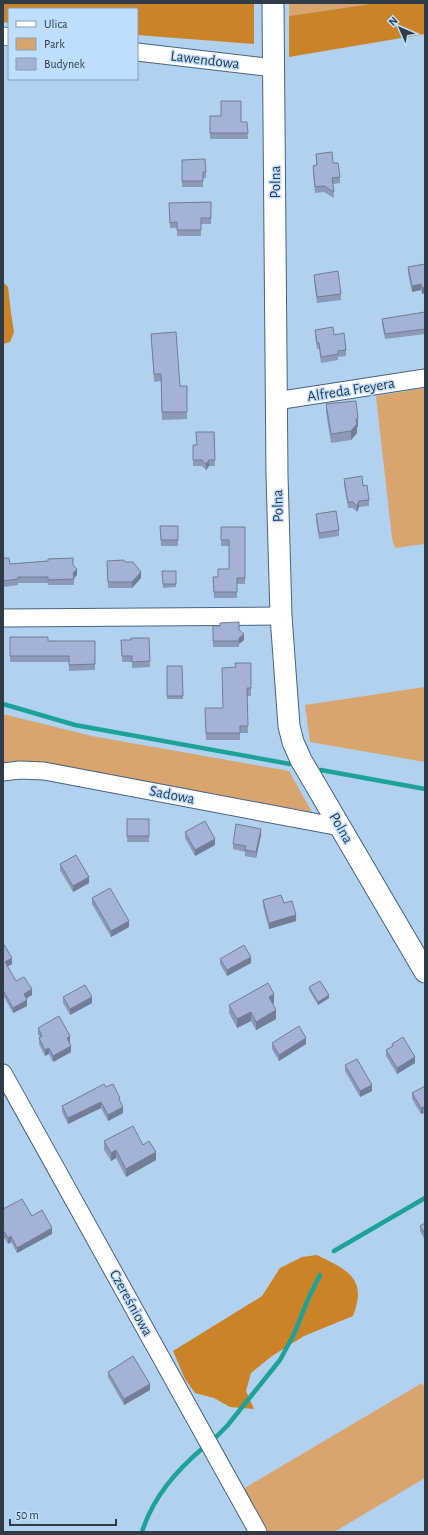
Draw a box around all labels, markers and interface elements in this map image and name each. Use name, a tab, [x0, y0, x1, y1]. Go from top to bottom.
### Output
legend	[8, 8, 138, 80]
north arrow	[380, 8, 420, 48]
text: N	[387, 15, 400, 28]
text: Ulica	[44, 18, 68, 30]
text: Park	[44, 38, 65, 50]
street label: Lawendowa	[170, 48, 240, 72]
text: Budynek	[44, 58, 86, 71]
street label: Polna	[268, 165, 283, 198]
street label: Alfreda Freyera	[306, 376, 396, 404]
street label: Polna	[270, 489, 286, 523]
street label: Sadowa	[148, 783, 196, 807]
street label: Polna	[326, 810, 356, 846]
street label: Czereśniowa	[107, 1267, 155, 1339]
scale bar	[10, 1501, 116, 1527]
text: 50 m	[16, 1509, 39, 1521]

